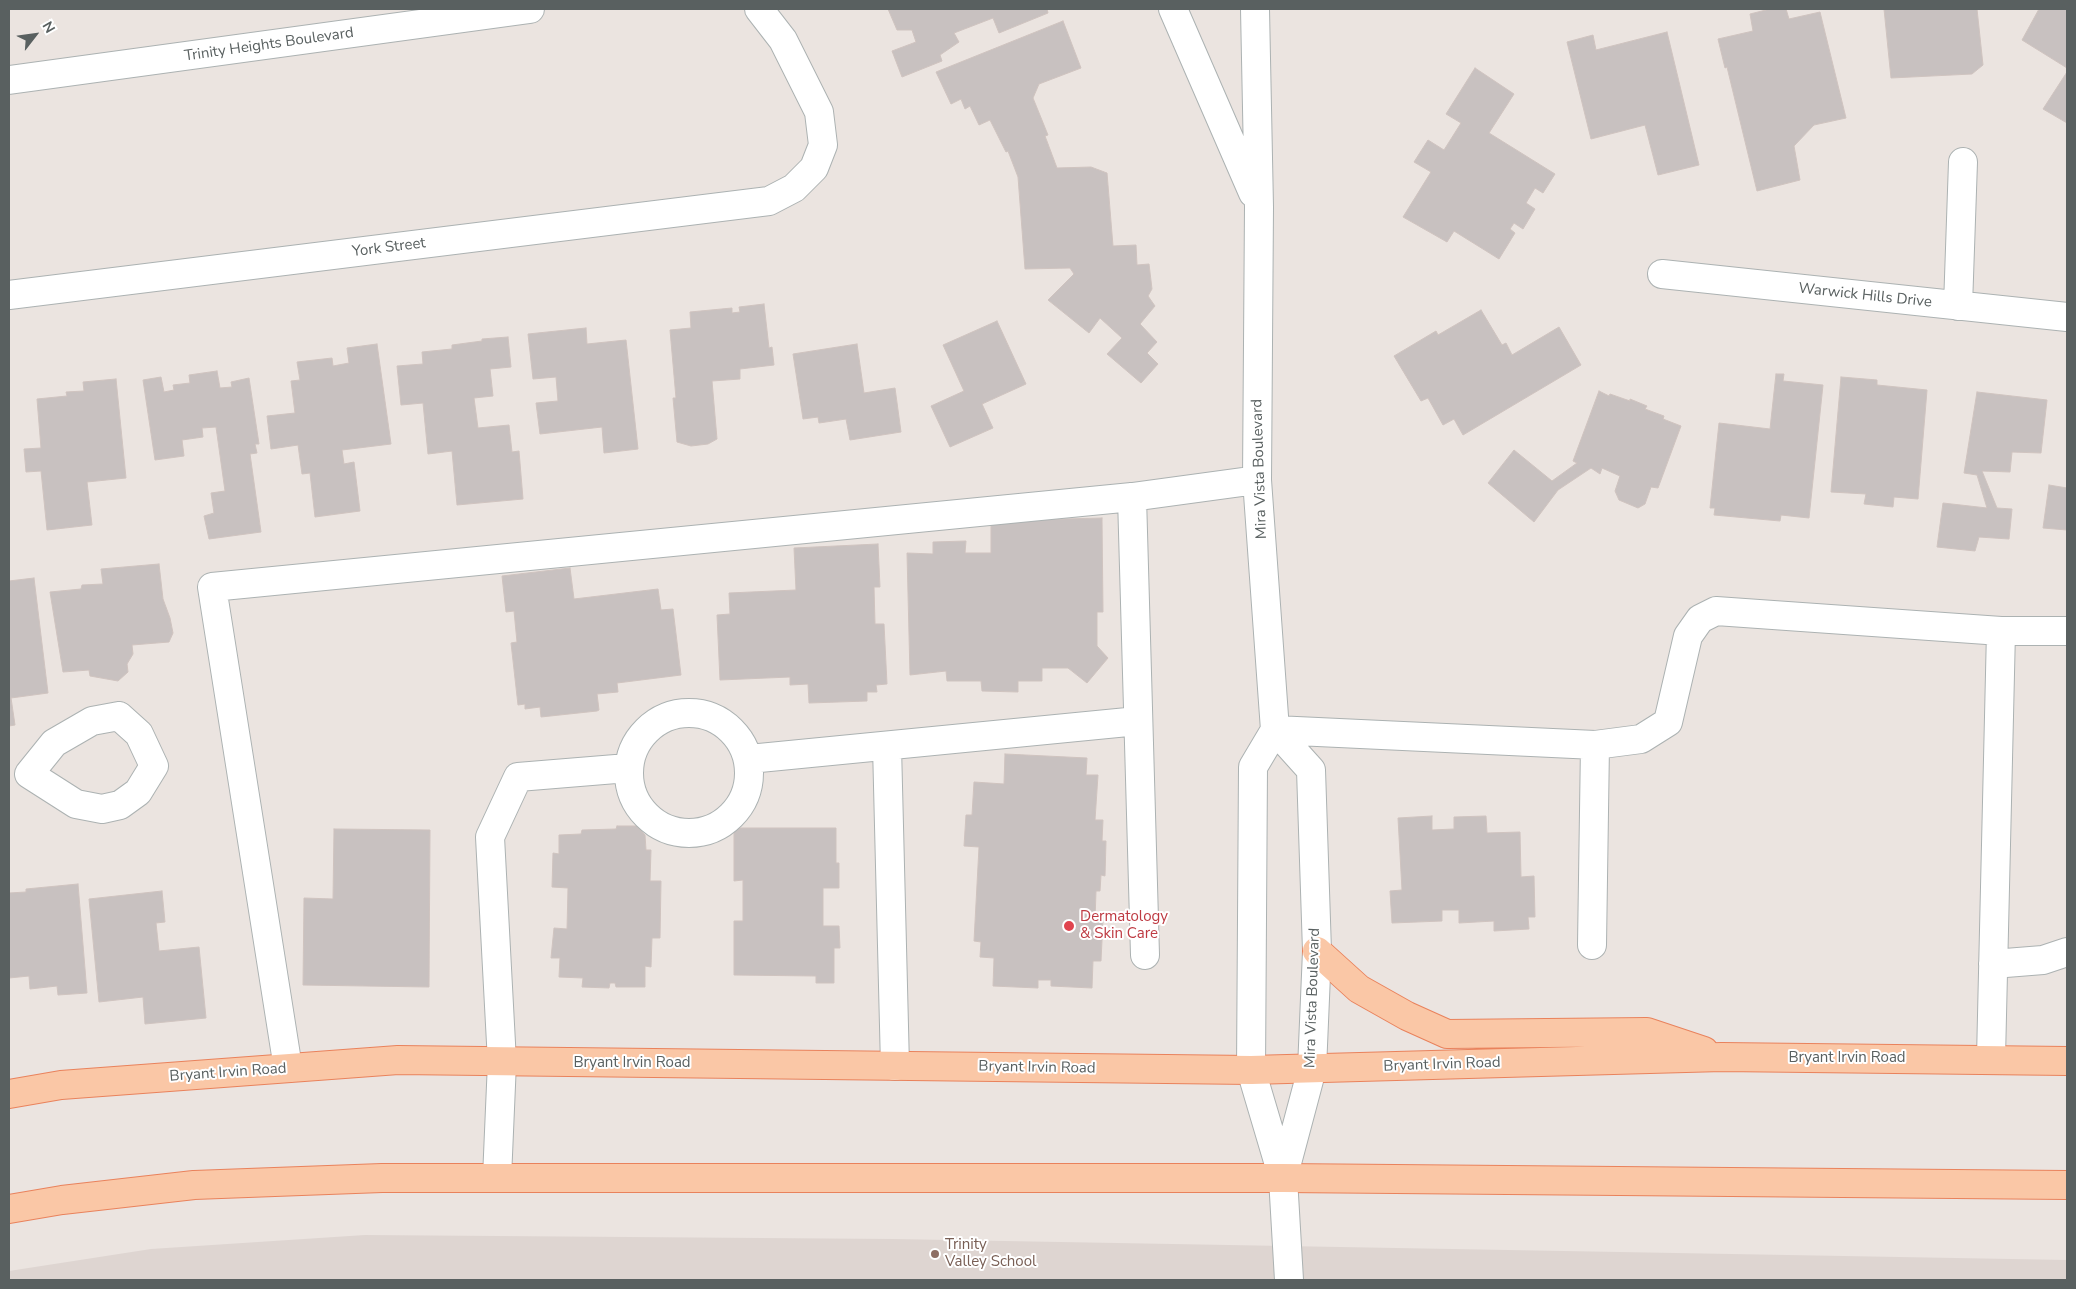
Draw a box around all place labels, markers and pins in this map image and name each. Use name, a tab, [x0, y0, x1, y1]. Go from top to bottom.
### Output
place label: Dermatology & Skin Care	[1080, 908, 1168, 943]
marker: Dermatology & Skin Care	[1062, 919, 1076, 933]
place label: Trinity Valley School	[945, 1236, 1036, 1271]
marker: Trinity Valley School	[929, 1248, 941, 1260]

